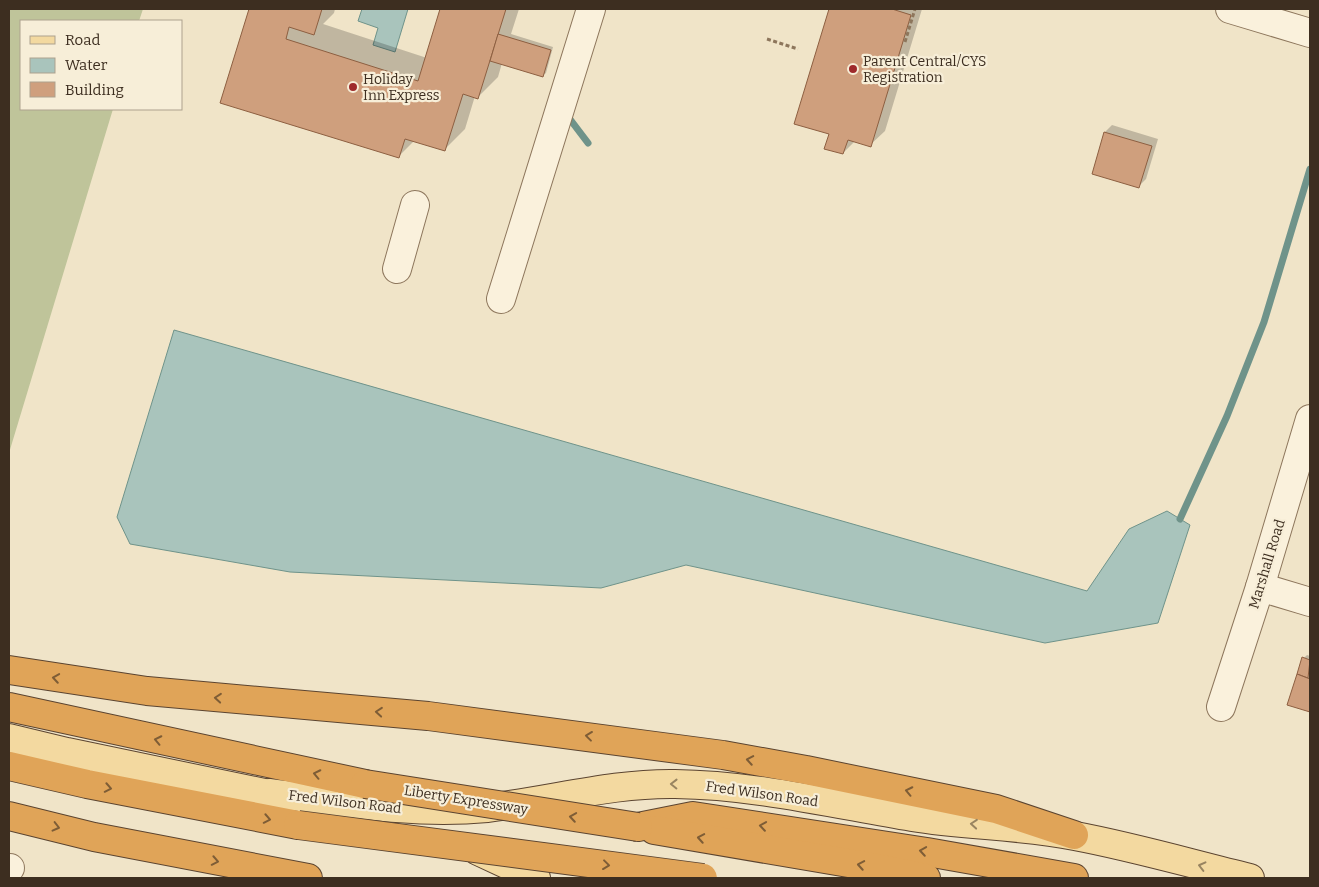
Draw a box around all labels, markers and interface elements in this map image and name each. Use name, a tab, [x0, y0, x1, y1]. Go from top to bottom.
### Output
legend	[20, 20, 182, 110]
text: Road	[65, 31, 100, 49]
place label: Parent Central/CYS Registration	[863, 53, 986, 86]
text: Water	[65, 56, 108, 74]
marker: Parent Central/CYS Registration	[847, 63, 859, 75]
place label: Holiday Inn Express	[363, 71, 440, 104]
text: Building	[65, 81, 124, 99]
marker: Holiday Inn Express	[347, 81, 359, 93]
street label: Marshall Road	[1245, 517, 1289, 611]
one-way arrow	[52, 673, 60, 684]
one-way arrow	[213, 693, 221, 704]
one-way arrow	[375, 706, 383, 717]
one-way arrow	[585, 732, 593, 742]
one-way arrow	[154, 735, 163, 746]
one-way arrow	[745, 755, 754, 765]
one-way arrow	[313, 769, 322, 780]
street label: Fred Wilson Road	[705, 778, 819, 810]
one-way arrow	[670, 779, 678, 789]
one-way arrow	[103, 782, 112, 793]
street label: Liberty Expressway	[403, 782, 530, 818]
one-way arrow	[905, 786, 913, 797]
street label: Fred Wilson Road	[288, 787, 402, 817]
one-way arrow	[569, 812, 577, 823]
one-way arrow	[263, 813, 272, 824]
one-way arrow	[969, 819, 977, 830]
one-way arrow	[52, 822, 60, 832]
one-way arrow	[758, 822, 767, 832]
one-way arrow	[696, 833, 705, 843]
one-way arrow	[919, 847, 927, 857]
one-way arrow	[211, 856, 219, 866]
one-way arrow	[603, 859, 611, 870]
one-way arrow	[857, 860, 865, 870]
one-way arrow	[1199, 862, 1207, 872]

